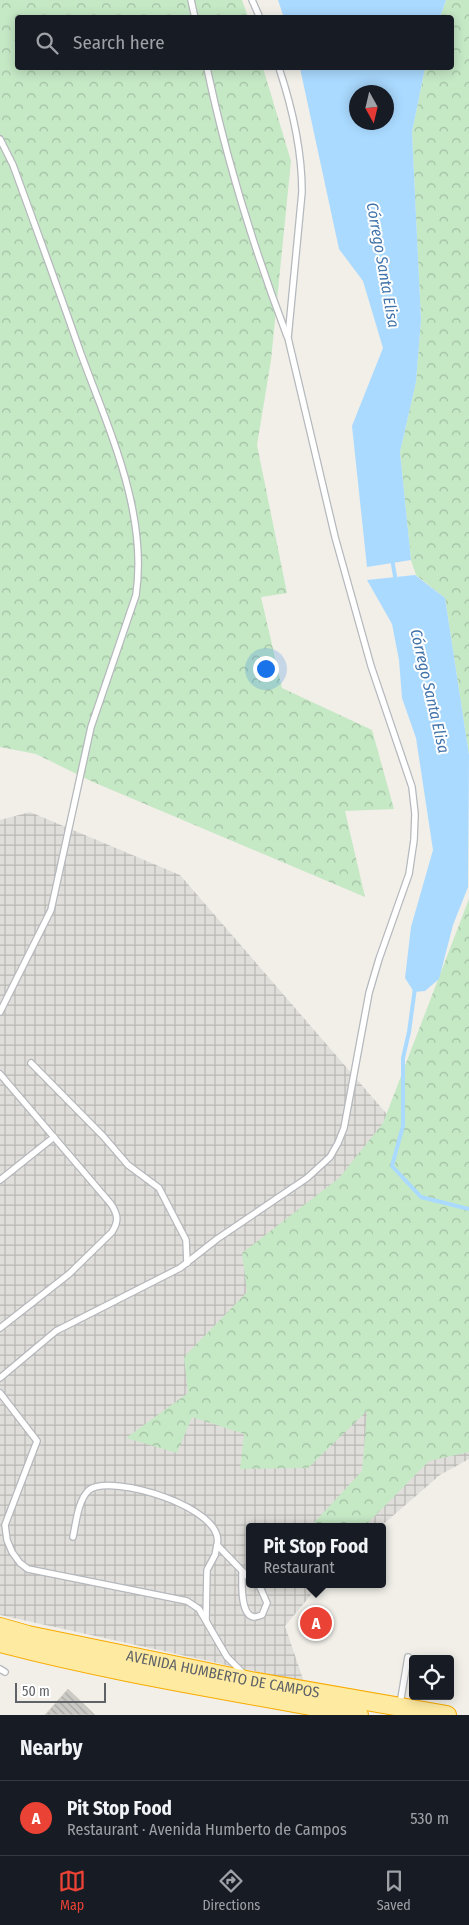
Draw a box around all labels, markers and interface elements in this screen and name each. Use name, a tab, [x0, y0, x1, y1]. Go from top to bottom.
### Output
search box	[15, 15, 454, 70]
icon: search	[33, 29, 61, 57]
text: Search here	[73, 31, 165, 54]
north arrow	[349, 85, 394, 130]
water label: Córrego Santa Elisa	[363, 201, 403, 329]
water label: Córrego Santa Elisa	[406, 627, 454, 755]
your location	[253, 656, 279, 682]
popup	[246, 1523, 386, 1588]
text: Pit Stop Food	[264, 1535, 368, 1558]
text: Restaurant	[264, 1558, 335, 1577]
pin: A	[300, 1604, 332, 1642]
street label: AVENIDA HUMBERTO DE CAMPOS	[125, 1646, 321, 1702]
map controls	[409, 1655, 454, 1700]
button: locate	[409, 1655, 454, 1700]
scale bar	[15, 1680, 106, 1703]
text: 50 m	[22, 1683, 50, 1700]
text: Nearby	[20, 1735, 82, 1761]
text: Pit Stop Food	[67, 1797, 172, 1820]
text: A	[32, 1809, 40, 1828]
text: 530 m	[410, 1809, 449, 1828]
text: Restaurant · Avenida Humberto de Campos	[67, 1820, 347, 1839]
tab: Map	[58, 1867, 86, 1914]
tab: Directions	[202, 1867, 260, 1914]
tab: Saved	[377, 1867, 411, 1914]

